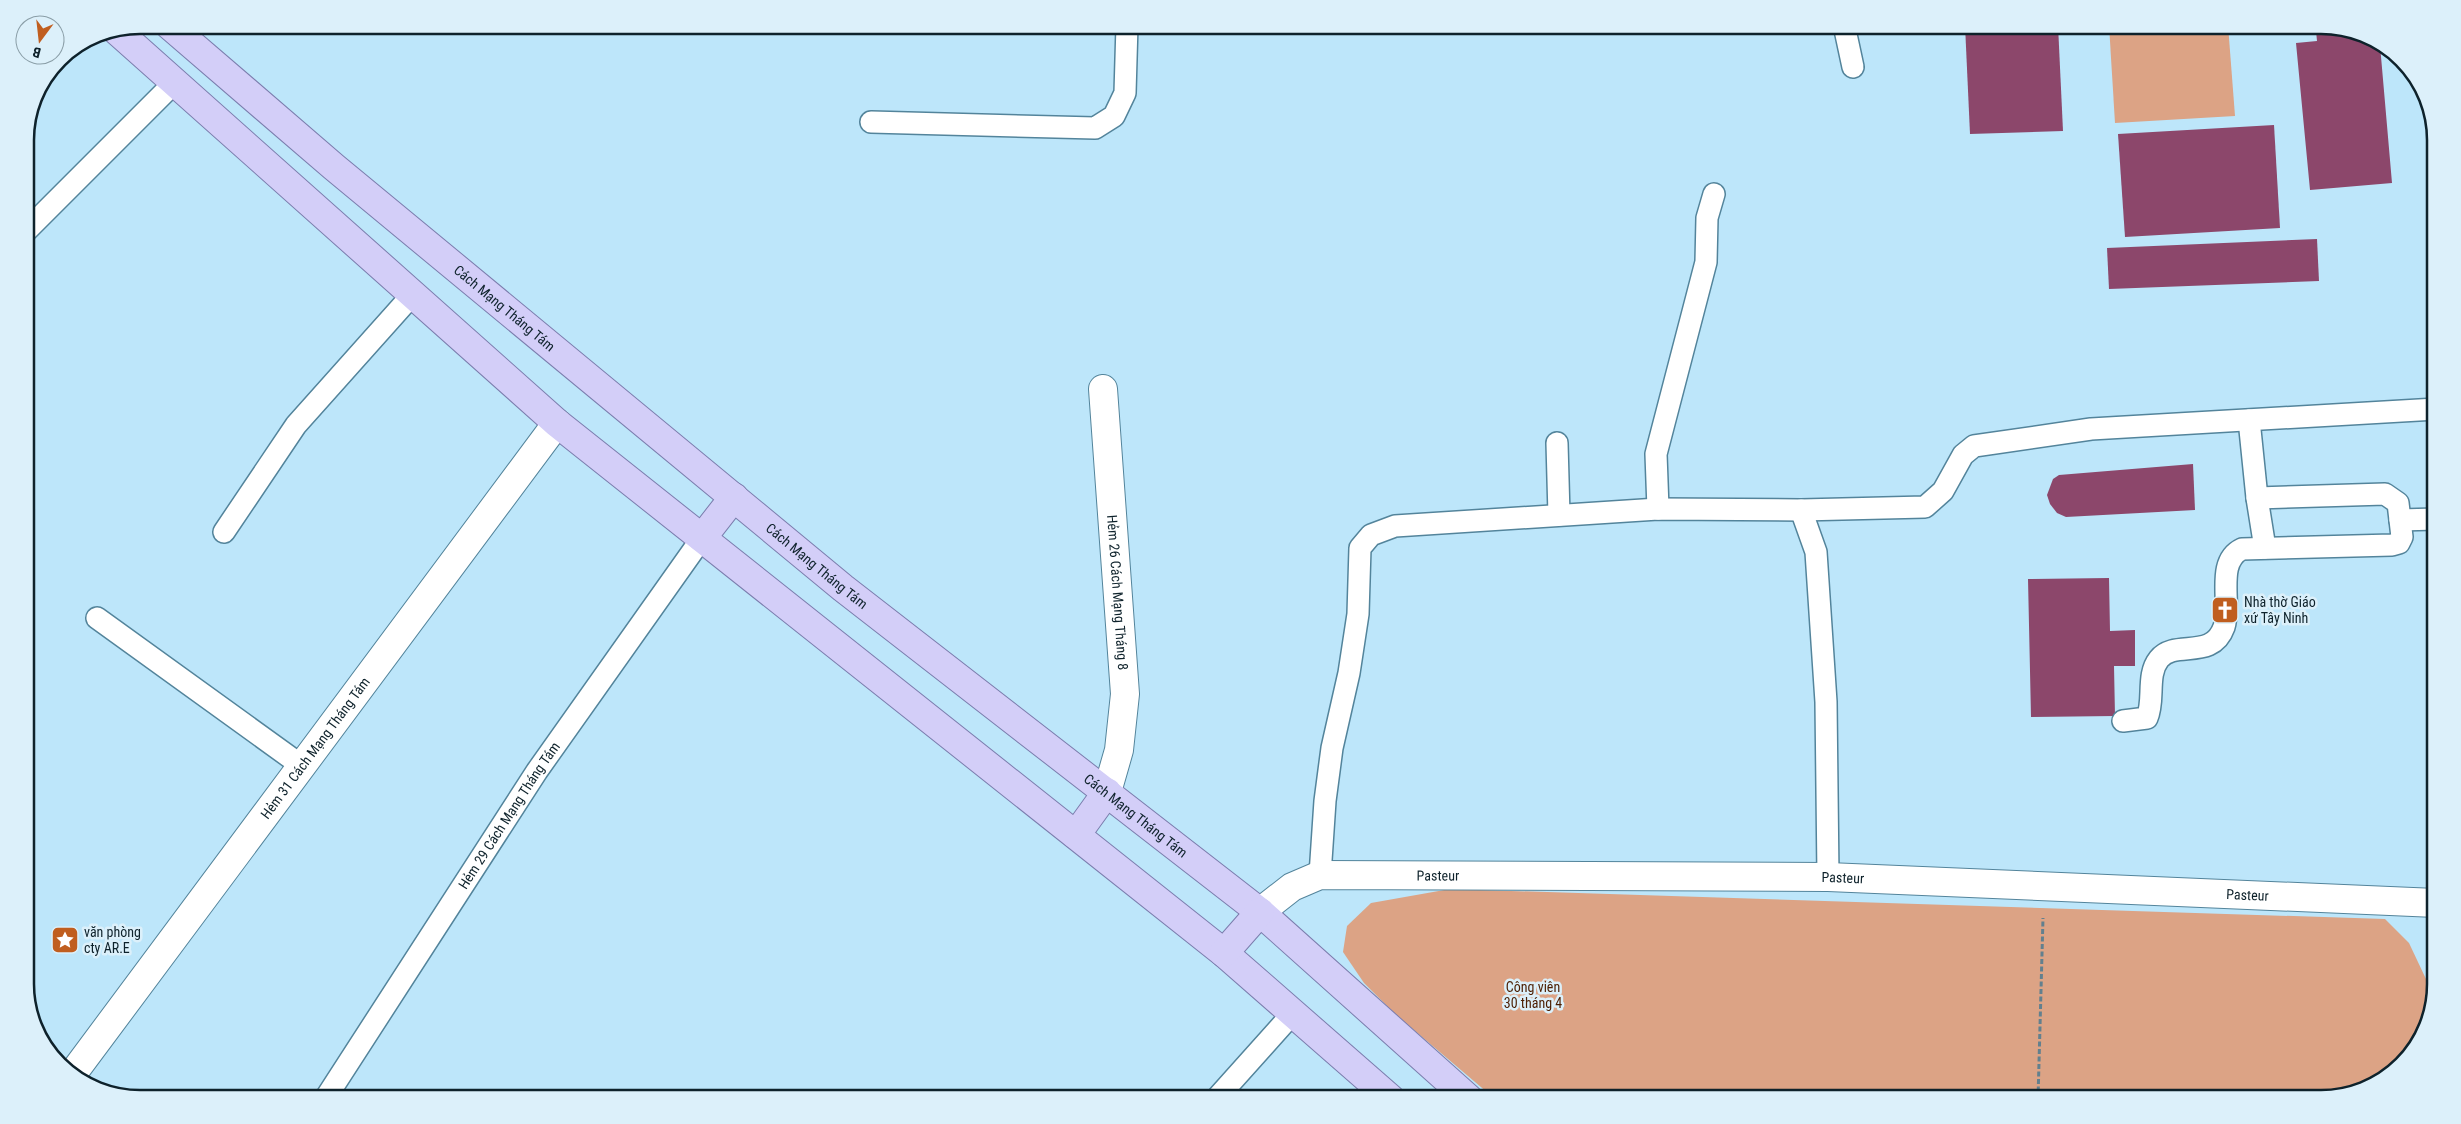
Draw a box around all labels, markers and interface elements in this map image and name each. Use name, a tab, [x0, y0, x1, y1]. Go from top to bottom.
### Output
north arrow	[15, 15, 65, 65]
text: B	[31, 44, 43, 61]
street label: Cách Mạng Tháng Tám	[451, 262, 558, 354]
street label: Hẻm 26 Cách Mạng Tháng 8	[1104, 514, 1131, 671]
street label: Cách Mạng Tháng Tám	[763, 520, 871, 612]
place label: Nhà thờ Giáo xứ Tây Ninh	[2244, 594, 2316, 626]
church icon: Nhà thờ Giáo xứ Tây Ninh	[2210, 595, 2240, 625]
street label: Hẻm 31 Cách Mạng Tháng Tám	[257, 674, 373, 822]
street label: Hẻm 29 Cách Mạng Tháng Tám	[455, 739, 563, 892]
street label: Cách Mạng Tháng Tám	[1081, 770, 1191, 861]
street label: Pasteur	[1417, 867, 1459, 884]
street label: Pasteur	[1822, 869, 1865, 887]
street label: Pasteur	[2226, 886, 2269, 904]
place label: văn phòng cty AR.E	[84, 924, 141, 956]
place icon: văn phòng cty AR.E	[50, 925, 80, 955]
park label: Công viên 30 tháng 4	[1504, 979, 1562, 1011]

